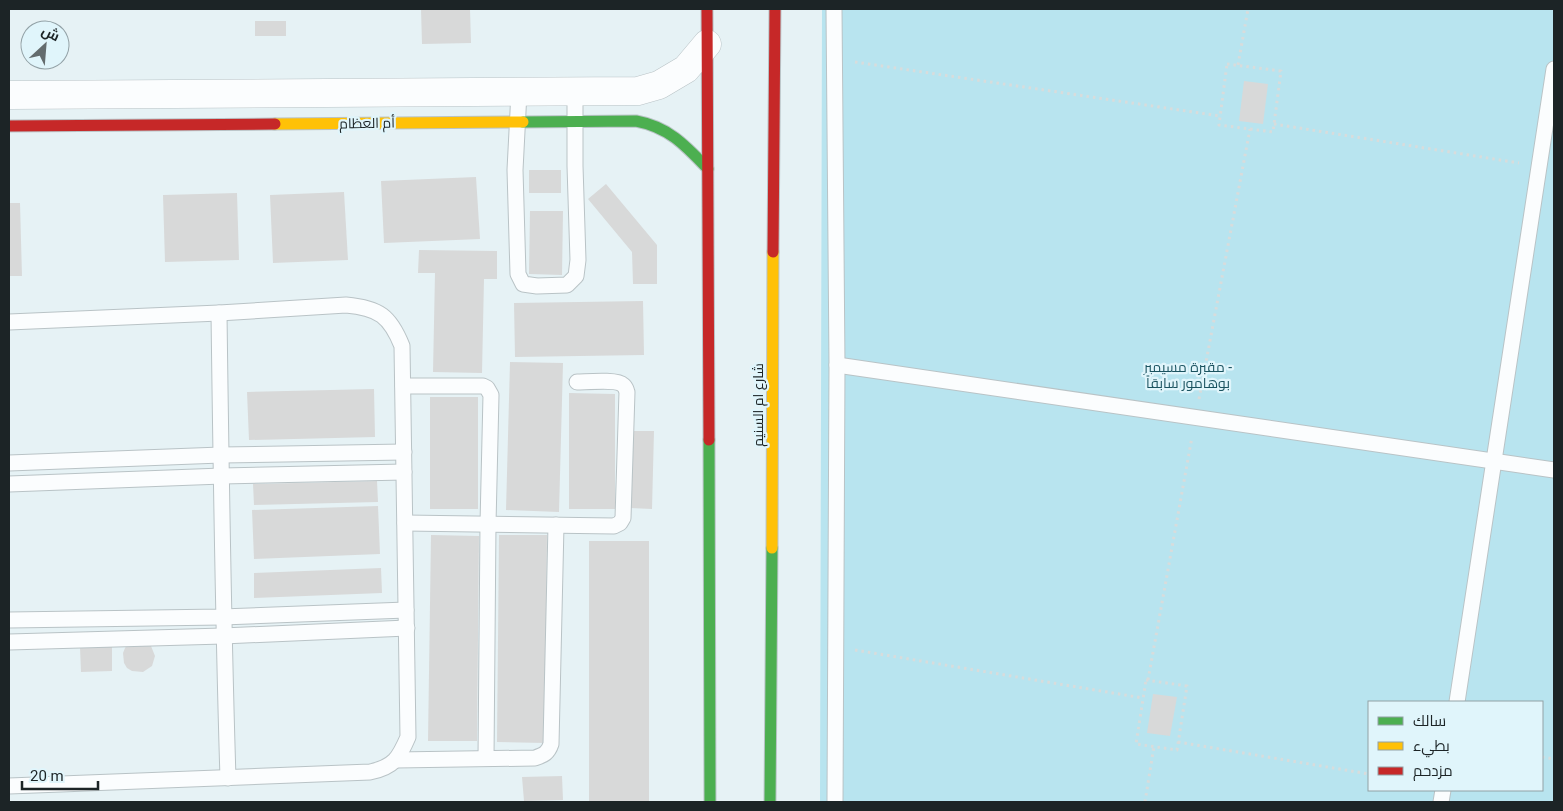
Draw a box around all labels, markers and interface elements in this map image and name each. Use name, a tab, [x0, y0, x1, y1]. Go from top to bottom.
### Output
north arrow	[20, 20, 70, 70]
text: ش	[39, 22, 62, 45]
street label: أم العظام	[339, 114, 395, 133]
park label: مقبرة مسيمير - بوهامور سابقاً	[1143, 359, 1232, 391]
street label: شارع ام السنيم	[750, 363, 768, 447]
legend	[1368, 701, 1543, 791]
text: سالك	[1413, 712, 1446, 730]
text: بطيء	[1413, 737, 1450, 758]
scale bar	[22, 758, 99, 790]
text: مزدحم	[1413, 762, 1453, 781]
text: 20 m	[30, 767, 64, 785]

